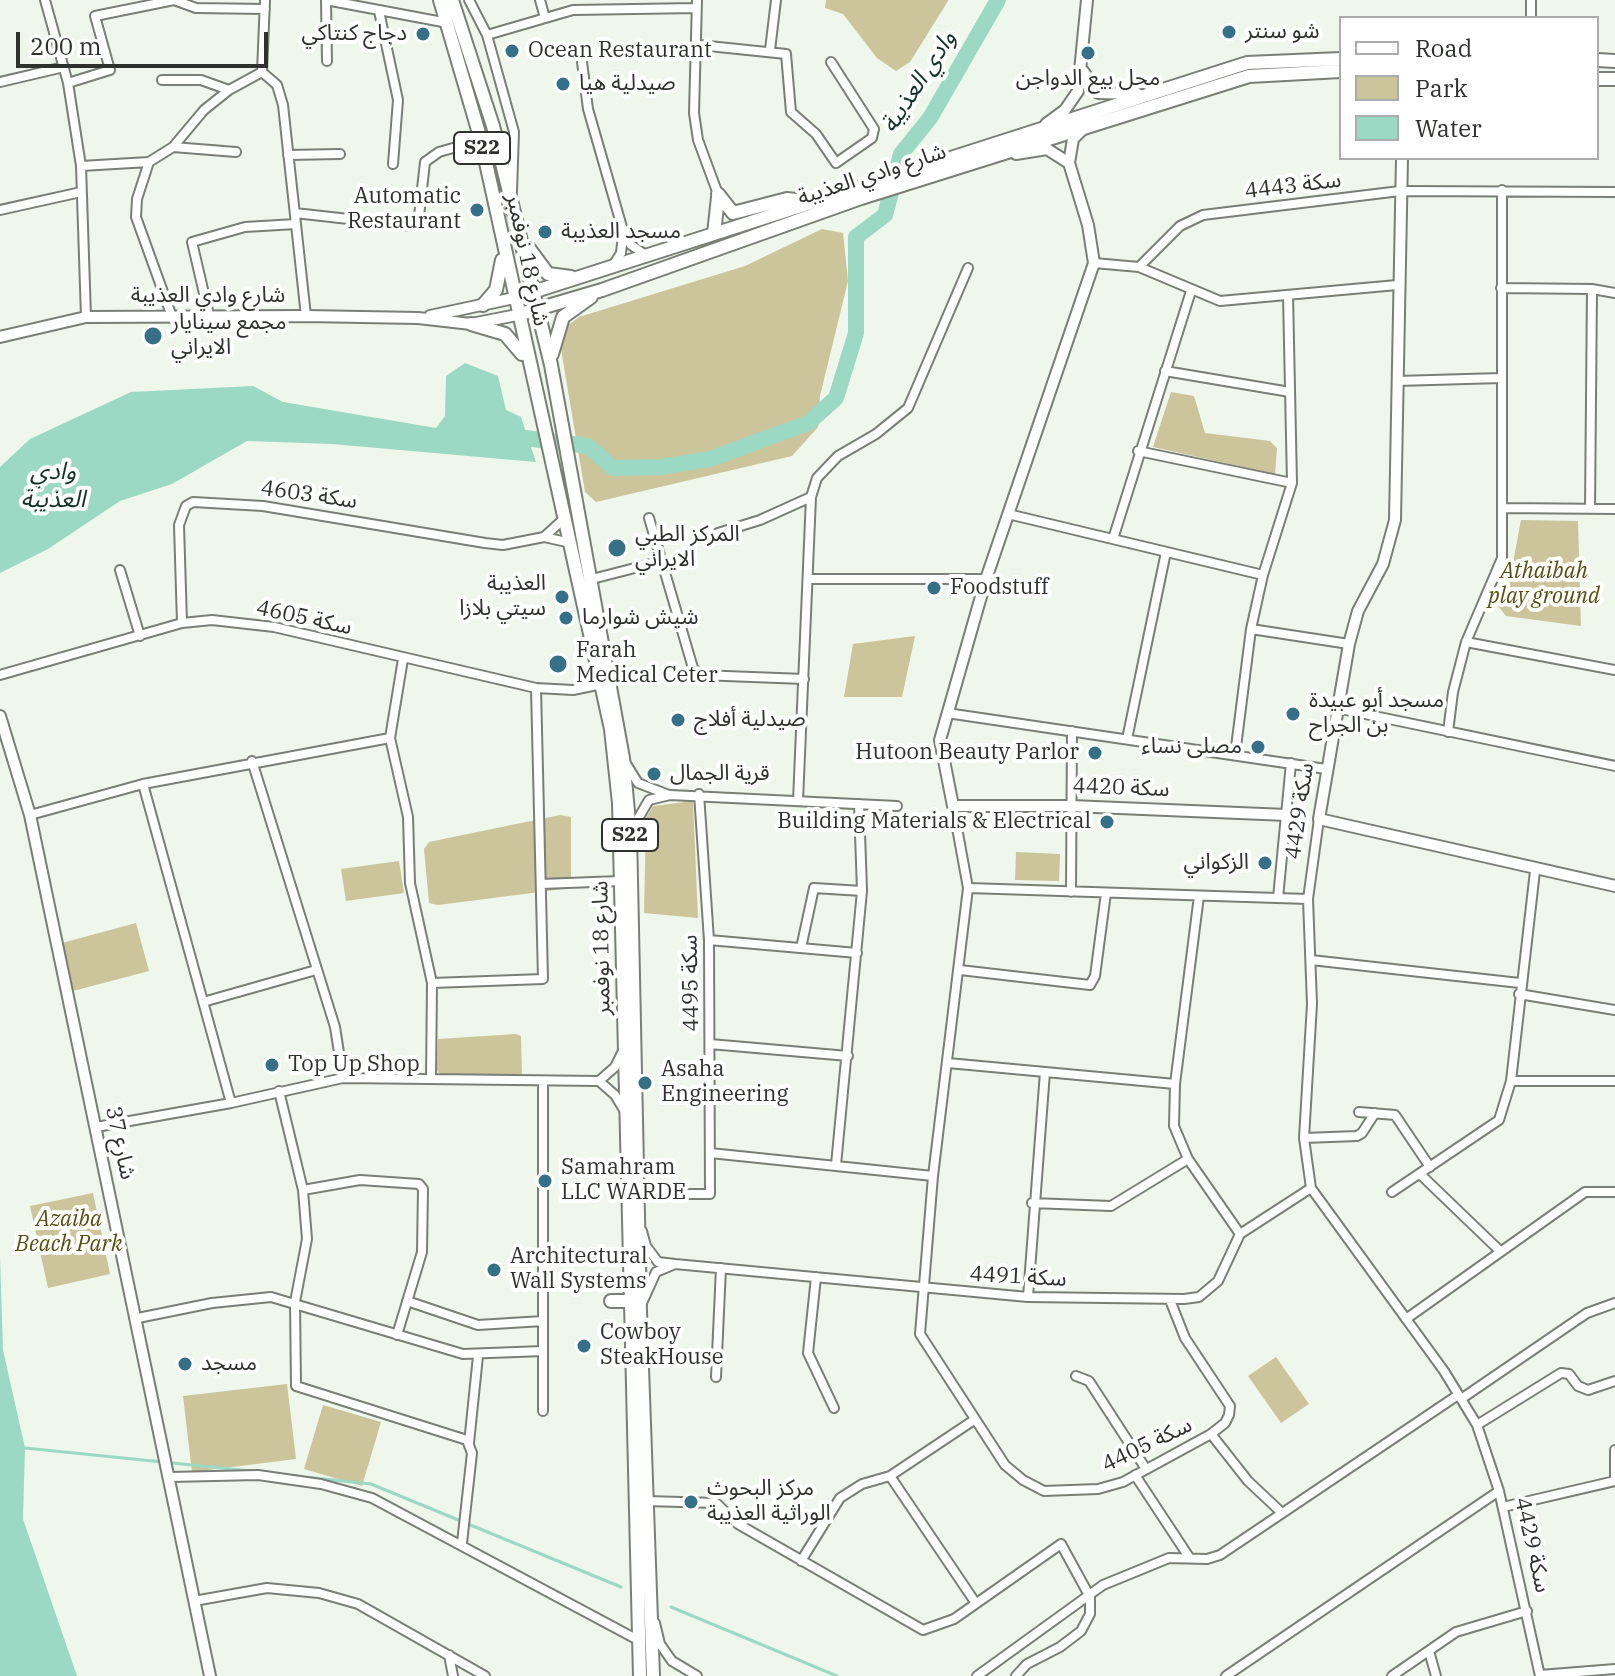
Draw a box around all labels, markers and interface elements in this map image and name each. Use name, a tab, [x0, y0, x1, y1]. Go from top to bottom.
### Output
scale bar	[20, 16, 272, 66]
legend	[1339, 16, 1599, 160]
place label: شو سنتر	[1245, 19, 1319, 45]
place label: دجاج كنتاكي	[302, 21, 407, 47]
marker: شو سنتر	[1220, 23, 1238, 41]
marker: دجاج كنتاكي	[414, 25, 432, 43]
water label: وادي العذيبة	[875, 26, 963, 138]
text: 200 m	[30, 30, 102, 62]
text: Road	[1415, 32, 1472, 64]
place label: Ocean Restaurant	[528, 38, 712, 64]
marker: Ocean Restaurant	[503, 42, 521, 60]
marker: محل بيع الدواجن	[1079, 44, 1097, 62]
place label: محل بيع الدواجن	[1016, 66, 1160, 92]
place label: صيدلية هيا	[579, 71, 676, 97]
text: Park	[1415, 72, 1467, 104]
marker: صيدلية هيا	[554, 75, 572, 93]
text: Water	[1415, 112, 1482, 144]
road number: S22	[454, 132, 510, 164]
street label: شارع وادي العذيبة	[795, 139, 949, 211]
street label: سكة 4443	[1243, 167, 1343, 205]
place label: Automatic Restaurant	[347, 184, 461, 236]
street label: شارع 18 نوفمبر	[500, 191, 554, 329]
marker: Automatic Restaurant	[468, 201, 486, 219]
place label: مسجد العذيبة	[561, 219, 681, 245]
marker: مسجد العذيبة	[536, 223, 554, 241]
street label: شارع وادي العذيبة	[131, 283, 285, 309]
place label: مجمع سينايار الايراني	[171, 310, 287, 362]
marker: مجمع سينايار الايراني	[142, 325, 164, 347]
water label: وادي العذيبة	[21, 458, 85, 514]
street label: سكة 4603	[259, 475, 359, 515]
place label: المركز الطبي الايراني	[635, 522, 740, 574]
marker: المركز الطبي الايراني	[606, 537, 628, 559]
park label: Athaibah play ground	[1488, 559, 1600, 610]
place label: العذيبة سيتي بلازا	[459, 571, 546, 622]
place label: Foodstuff	[950, 575, 1049, 601]
marker: Foodstuff	[925, 579, 943, 597]
marker: العذيبة سيتي بلازا	[553, 588, 571, 606]
street label: سكة 4605	[254, 595, 354, 641]
place label: شيش شوارما	[582, 605, 698, 631]
marker: شيش شوارما	[557, 609, 575, 627]
place label: Farah Medical Ceter	[576, 638, 718, 690]
marker: Farah Medical Ceter	[547, 653, 569, 675]
place label: مسجد أبو عبيدة بن الجراح	[1309, 688, 1444, 740]
marker: مسجد أبو عبيدة بن الجراح	[1284, 705, 1302, 723]
place label: صيدلية أفلاج	[694, 707, 806, 733]
marker: صيدلية أفلاج	[669, 711, 687, 729]
place label: مصلى نساء	[1142, 734, 1242, 760]
marker: مصلى نساء	[1249, 738, 1267, 756]
place label: Hutoon Beauty Parlor	[855, 740, 1079, 766]
marker: Hutoon Beauty Parlor	[1086, 744, 1104, 762]
place label: قرية الجمال	[670, 761, 770, 787]
street label: سكة 4429	[1280, 761, 1320, 861]
marker: قرية الجمال	[645, 765, 663, 783]
street label: سكة 4420	[1072, 773, 1170, 803]
place label: Building Materials & Electrical	[777, 809, 1091, 835]
marker: Building Materials & Electrical	[1098, 813, 1116, 831]
road number: S22	[602, 819, 658, 851]
place label: الزكواني	[1183, 850, 1249, 876]
marker: الزكواني	[1256, 854, 1274, 872]
street label: شارع 18 نوفمبر	[588, 880, 616, 1016]
street label: سكة 4495	[677, 934, 705, 1032]
place label: Top Up Shop	[288, 1052, 420, 1078]
marker: Top Up Shop	[263, 1056, 281, 1074]
place label: Asaha Engineering	[661, 1057, 788, 1108]
marker: Asaha Engineering	[636, 1074, 654, 1092]
street label: شارع 37	[99, 1104, 141, 1182]
place label: Samahram LLC WARDE	[561, 1155, 686, 1206]
marker: Samahram LLC WARDE	[536, 1172, 554, 1190]
park label: Azaiba Beach Park	[15, 1207, 123, 1258]
place label: Architectural Wall Systems	[510, 1244, 647, 1296]
marker: Architectural Wall Systems	[485, 1261, 503, 1279]
street label: سكة 4491	[969, 1261, 1067, 1293]
place label: Cowboy SteakHouse	[600, 1320, 723, 1372]
marker: Cowboy SteakHouse	[575, 1337, 593, 1355]
place label: مسجد	[201, 1351, 257, 1377]
marker: مسجد	[176, 1355, 194, 1373]
street label: سكة 4405	[1098, 1412, 1196, 1478]
place label: مركز البحوث الوراثية العذيبة	[707, 1476, 831, 1528]
marker: مركز البحوث الوراثية العذيبة	[682, 1493, 700, 1511]
street label: سكة 4429	[1508, 1495, 1556, 1595]

